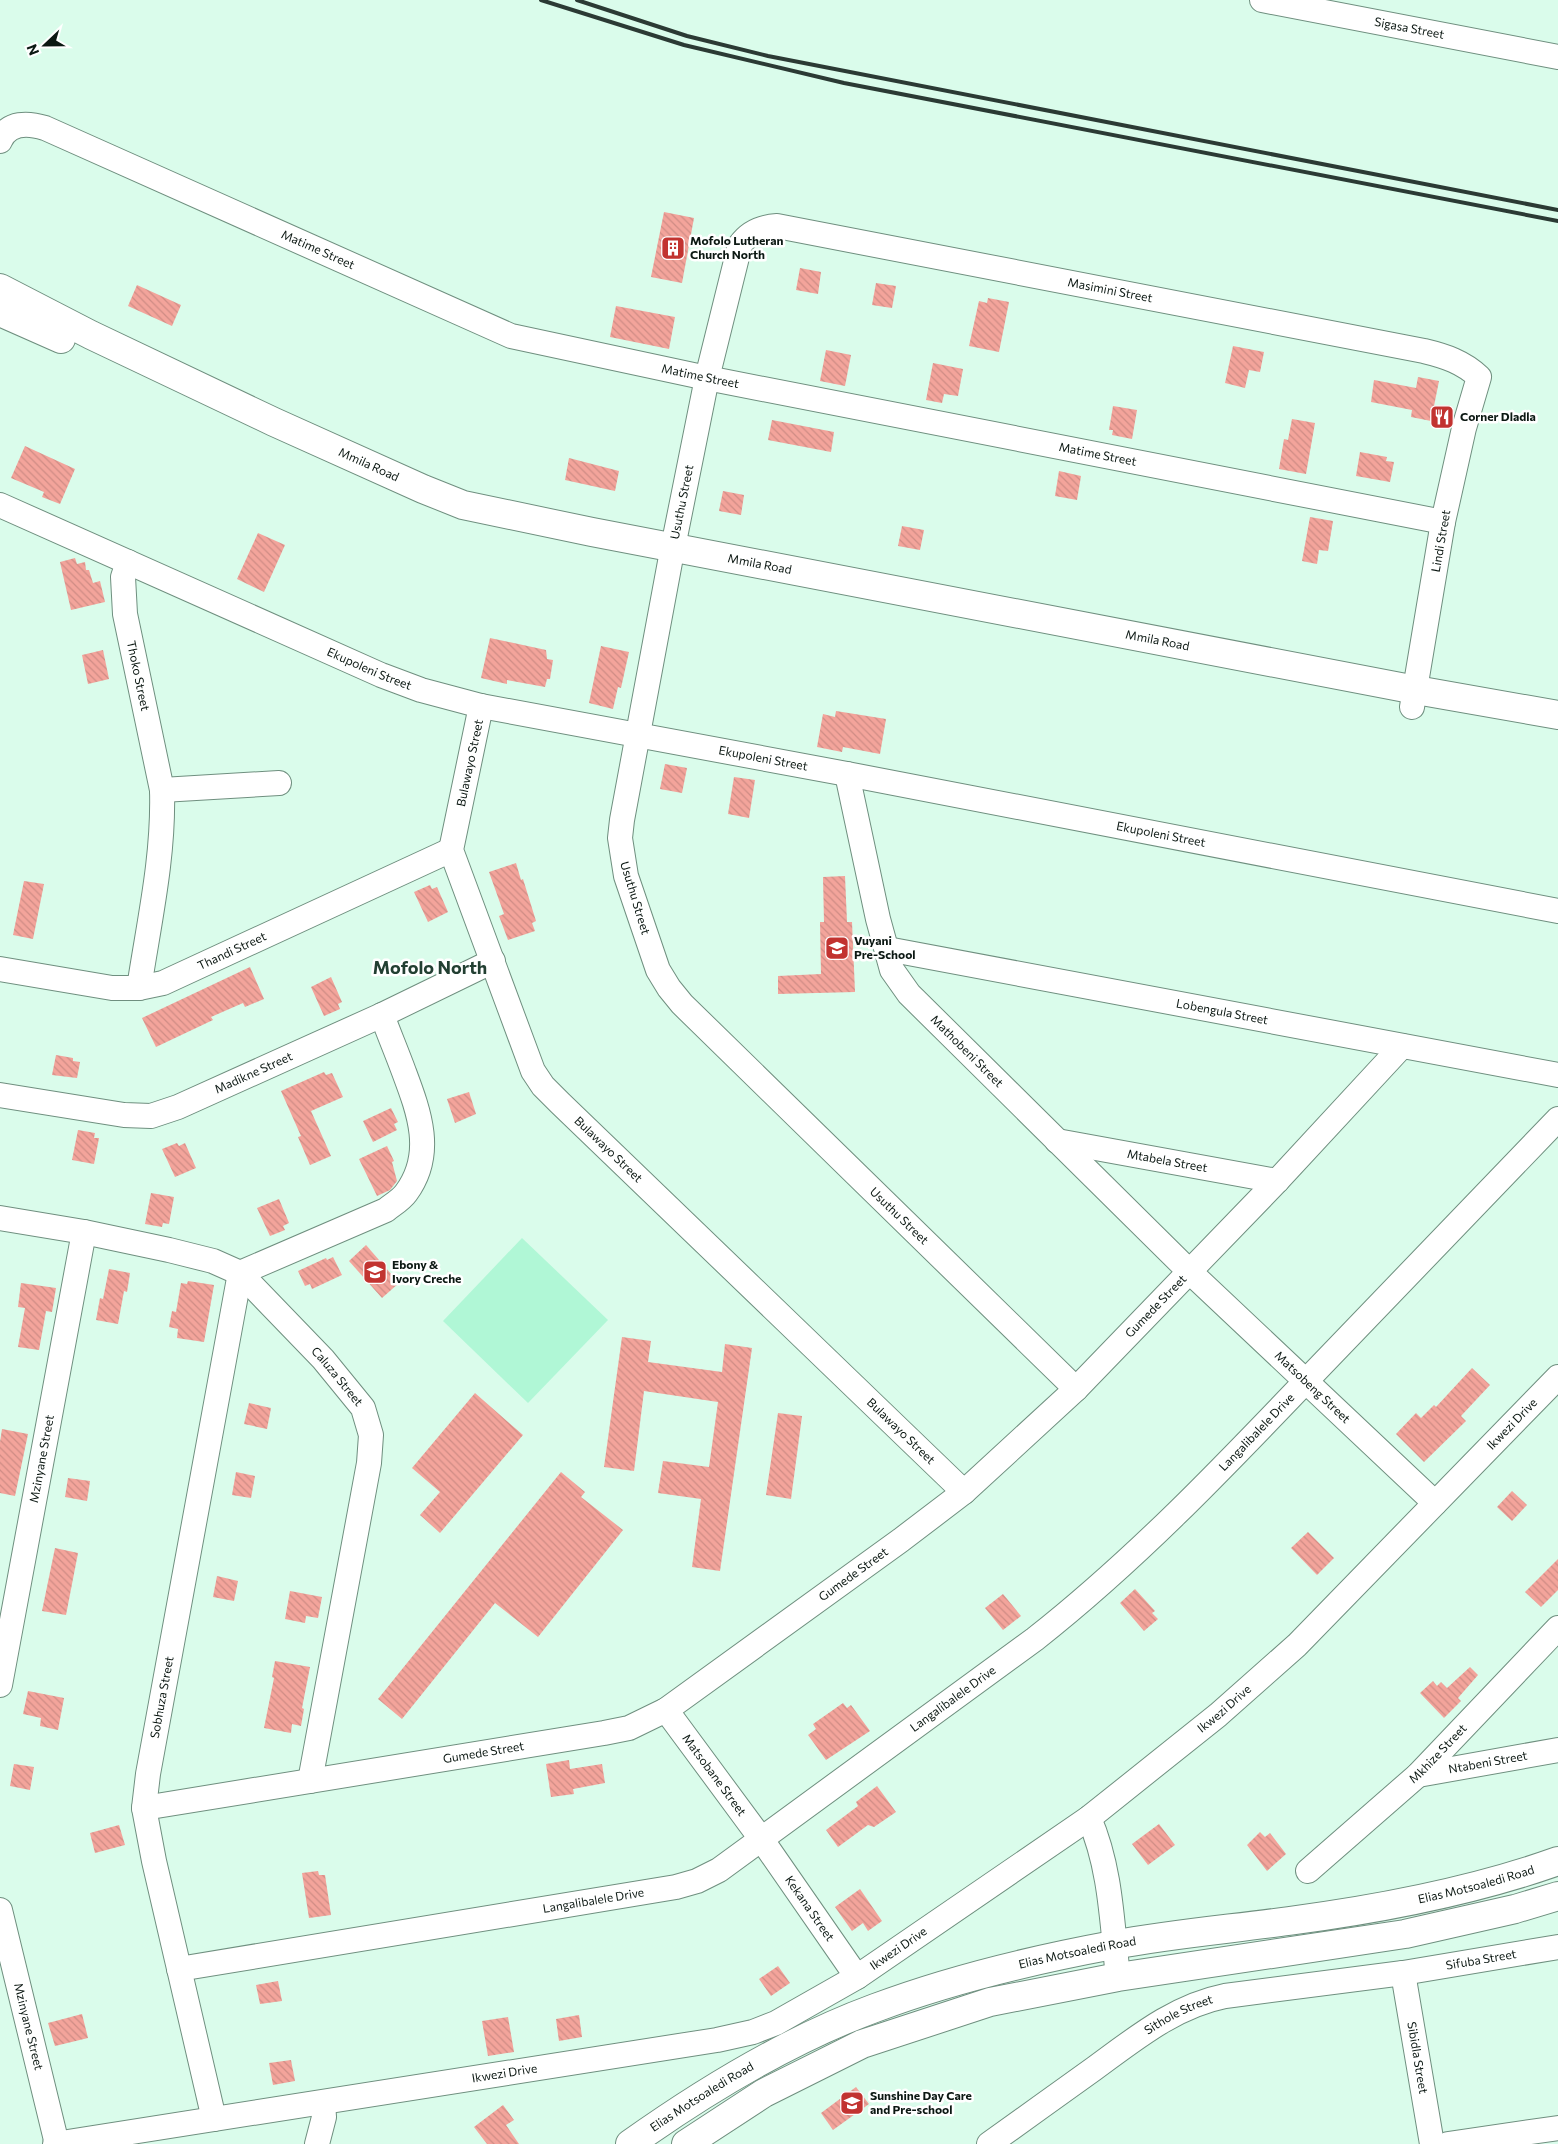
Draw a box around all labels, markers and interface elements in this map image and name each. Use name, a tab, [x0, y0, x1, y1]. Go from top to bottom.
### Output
street label: Sigasa Street	[1373, 14, 1446, 41]
north arrow	[20, 20, 70, 70]
text: N	[23, 42, 42, 58]
street label: Matime Street	[279, 226, 357, 271]
place label: Mofolo Lutheran Church North	[690, 233, 784, 261]
building icon: Mofolo Lutheran Church North	[660, 235, 686, 261]
street label: Masimini Street	[1067, 274, 1154, 304]
street label: Matime Street	[660, 360, 740, 390]
restaurant icon: Corner Dladla	[1429, 404, 1455, 430]
place label: Corner Dladla	[1460, 409, 1536, 423]
street label: Matime Street	[1058, 439, 1138, 468]
street label: Mmila Road	[337, 444, 402, 483]
street label: Usuthu Street	[667, 463, 695, 540]
street label: Lindi Street	[1428, 508, 1452, 573]
street label: Mmila Road	[727, 550, 793, 576]
street label: Mmila Road	[1124, 626, 1191, 652]
street label: Thoko Street	[125, 639, 153, 712]
street label: Ekupoleni Street	[325, 644, 414, 692]
street label: Bulawayo Street	[453, 718, 485, 808]
street label: Ekupoleni Street	[718, 742, 809, 773]
street label: Ekupoleni Street	[1115, 818, 1207, 849]
street label: Usuthu Street	[618, 859, 654, 936]
street label: Thandi Street	[195, 928, 268, 972]
place label: Vuyani Pre-School	[854, 933, 916, 961]
school or university icon: Vuyani Pre-School	[824, 935, 850, 961]
district label: Mofolo North	[373, 956, 487, 978]
street label: Lobengula Street	[1175, 995, 1270, 1026]
street label: Mathobeni Street	[928, 1012, 1007, 1089]
street label: Madikne Street	[212, 1048, 294, 1096]
street label: Bulawayo Street	[572, 1113, 646, 1185]
street label: Mtabela Street	[1126, 1146, 1209, 1174]
street label: Usuthu Street	[868, 1184, 932, 1247]
place label: Ebony & Ivory Creche	[392, 1257, 461, 1285]
school or university icon: Ebony & Ivory Creche	[362, 1259, 388, 1285]
street label: Gumede Street	[1122, 1271, 1189, 1340]
street label: Caluza Street	[309, 1343, 367, 1409]
street label: Matsobeng Street	[1272, 1348, 1354, 1426]
street label: Langalibalele Drive	[1215, 1390, 1297, 1473]
street label: Bulawayo Street	[865, 1395, 938, 1466]
street label: Ikwezi Drive	[1483, 1395, 1539, 1452]
street label: Mzinyane Street	[26, 1413, 56, 1504]
street label: Gumede Street	[816, 1544, 890, 1603]
street label: Sobhuza Street	[147, 1655, 176, 1739]
street label: Langalibalele Drive	[907, 1662, 998, 1734]
street label: Ikwezi Drive	[1194, 1681, 1253, 1735]
street label: Mkhize Street	[1406, 1721, 1469, 1786]
street label: Matsobane Street	[680, 1731, 750, 1818]
street label: Gumede Street	[442, 1738, 525, 1765]
street label: Ntabeni Street	[1447, 1748, 1528, 1775]
street label: Elias Motsoaledi Road	[1417, 1862, 1536, 1905]
street label: Kekana Street	[783, 1873, 838, 1943]
street label: Langalibalele Drive	[542, 1884, 645, 1915]
street label: Ikwezi Drive	[867, 1923, 929, 1972]
street label: Elias Motsoaledi Road	[1017, 1933, 1137, 1971]
street label: Sifuba Street	[1445, 1946, 1517, 1972]
street label: Mzinyane Street	[12, 1981, 47, 2071]
street label: Sithole Street	[1141, 1991, 1214, 2037]
street label: Sibidla Street	[1405, 2021, 1431, 2095]
street label: Elias Motsoaledi Road	[647, 2058, 756, 2134]
street label: Ikwezi Drive	[471, 2060, 538, 2084]
place label: Sunshine Day Care and Pre-school	[870, 2088, 972, 2116]
school or university icon: Sunshine Day Care and Pre-school	[839, 2090, 865, 2116]

